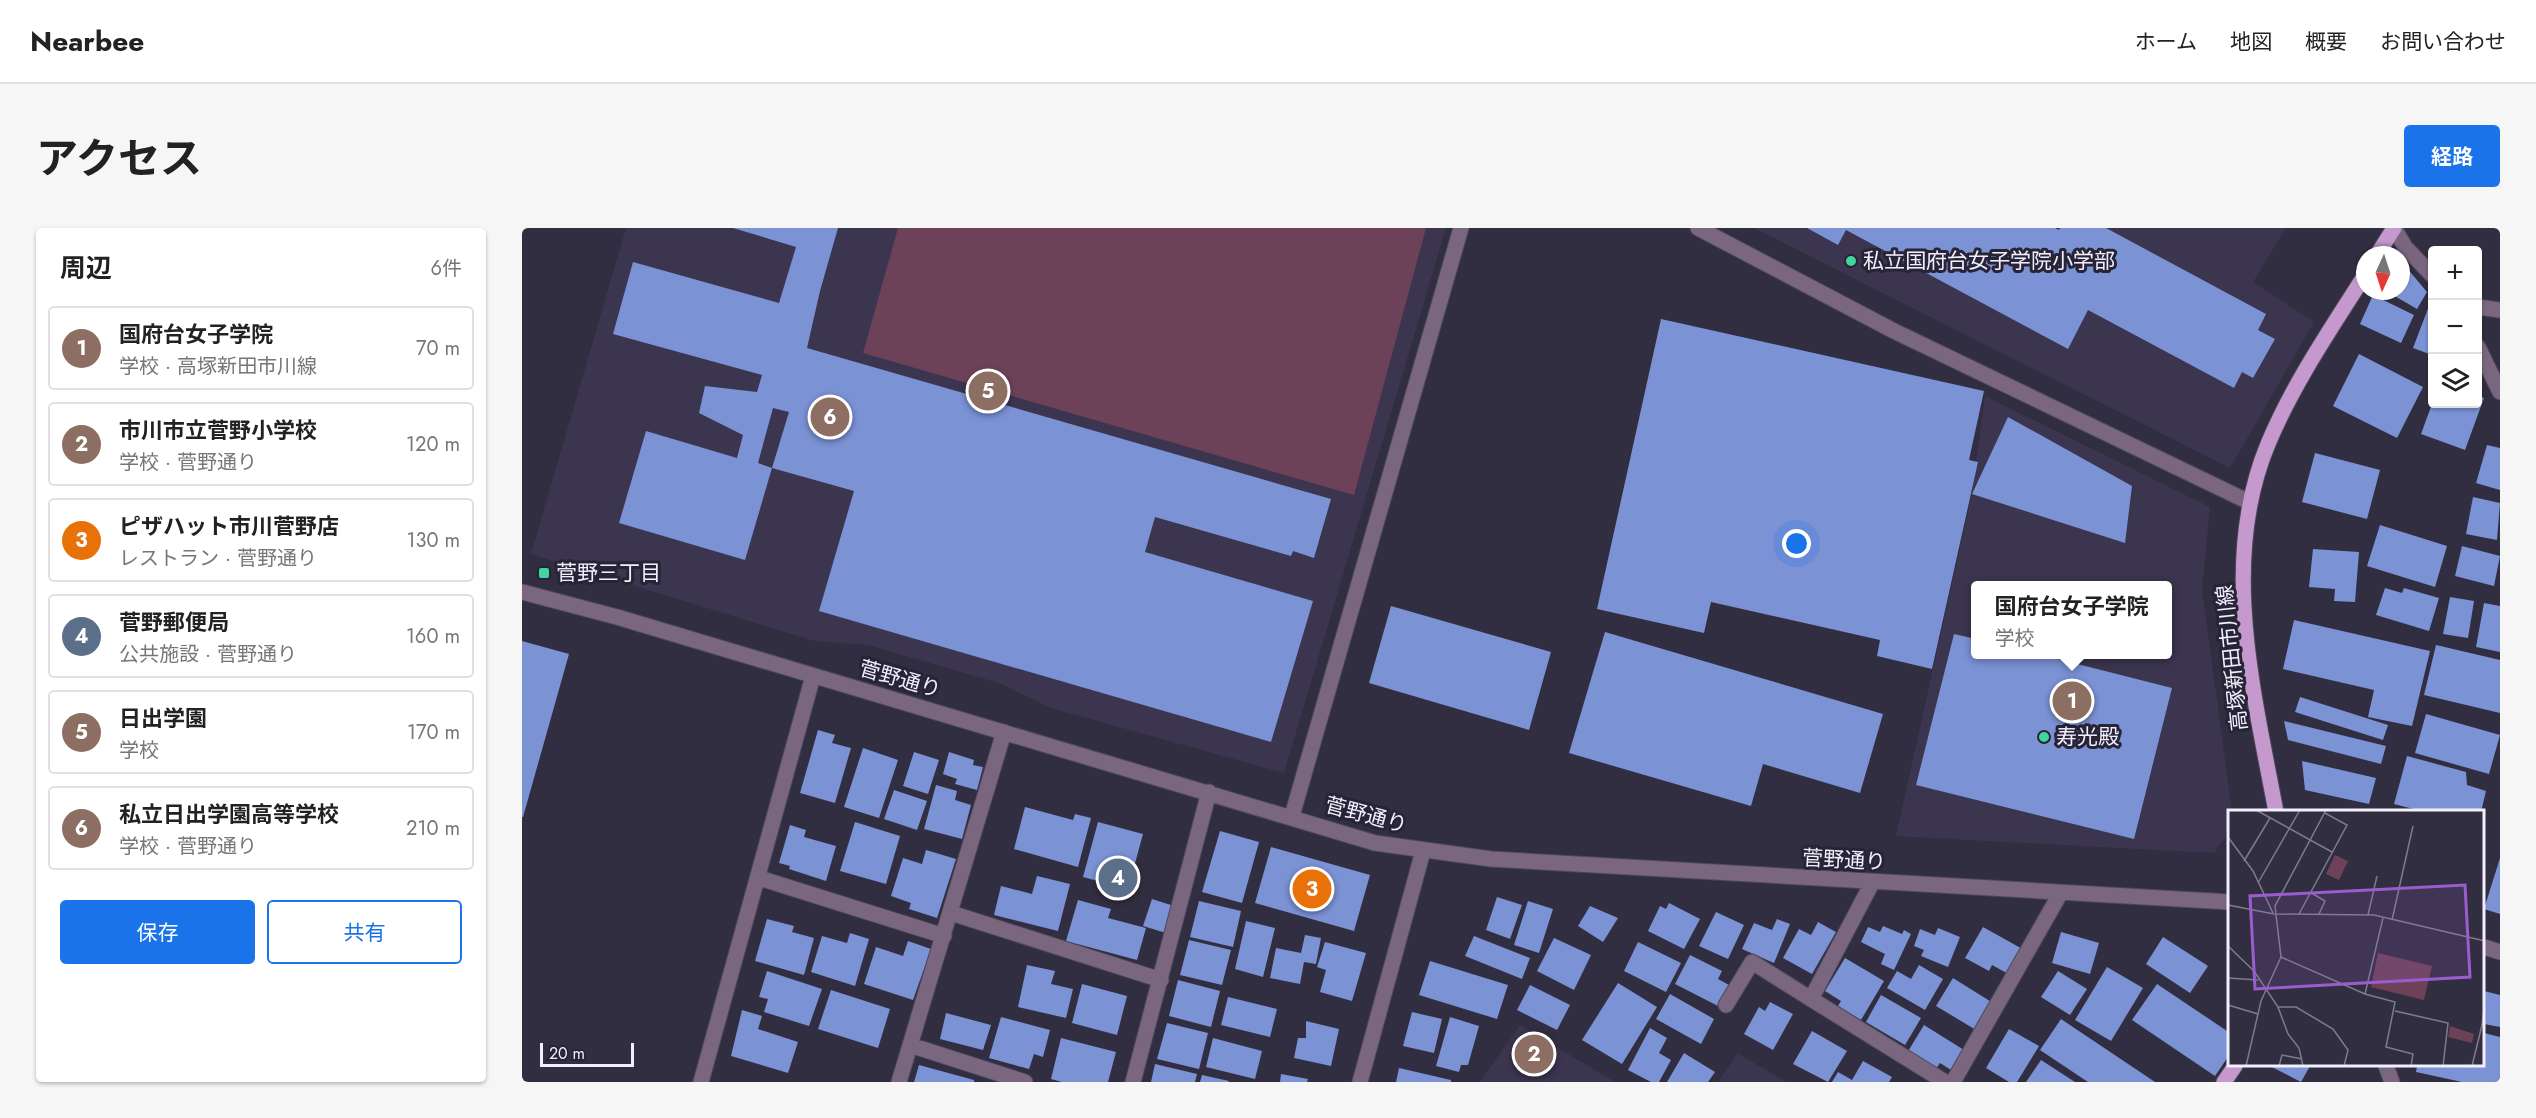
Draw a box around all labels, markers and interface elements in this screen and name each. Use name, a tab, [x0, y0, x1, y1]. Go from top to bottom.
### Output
text: Nearbee	[30, 21, 144, 62]
text: ホーム	[2135, 27, 2197, 57]
text: 地図	[2230, 27, 2272, 57]
text: 概要	[2305, 27, 2347, 57]
text: お問い合わせ	[2380, 27, 2506, 57]
button: 経路	[2404, 125, 2500, 187]
text: アクセス	[36, 128, 202, 189]
place label: 私立国府台女子学院小学部	[1863, 246, 2115, 276]
north arrow	[2356, 246, 2410, 300]
map controls	[2428, 246, 2482, 408]
button: +	[2428, 246, 2482, 300]
text: 周辺	[60, 249, 112, 287]
text: 6件	[430, 254, 462, 283]
marker: 私立国府台女子学院小学部	[1844, 254, 1858, 268]
button: −	[2428, 300, 2482, 354]
text: 国府台女子学院	[119, 318, 273, 350]
text: 1	[76, 334, 87, 363]
text: 70 m	[416, 334, 460, 363]
text: 学校 · 高塚新田市川線	[119, 352, 317, 381]
button: layers	[2428, 354, 2482, 408]
pin: 5	[968, 368, 1008, 414]
pin: 6	[810, 394, 850, 440]
text: 市川市立菅野小学校	[119, 414, 317, 446]
text: 2	[75, 430, 88, 459]
text: 120 m	[406, 430, 460, 459]
text: 学校 · 菅野通り	[119, 448, 257, 477]
text: ピザハット市川菅野店	[119, 510, 339, 542]
text: 3	[75, 526, 88, 555]
text: 130 m	[406, 526, 460, 555]
your location	[1782, 529, 1811, 558]
text: レストラン · 菅野通り	[119, 544, 317, 573]
place label: 菅野三丁目	[556, 558, 661, 588]
marker: 菅野三丁目	[537, 566, 551, 580]
popup	[1971, 581, 2172, 659]
street label: 高塚新田市川線	[2209, 583, 2255, 733]
text: 国府台女子学院	[1994, 590, 2149, 622]
text: 菅野郵便局	[119, 606, 229, 638]
text: 4	[75, 622, 88, 651]
text: 160 m	[406, 622, 460, 651]
text: 学校	[1994, 624, 2034, 653]
text: 公共施設 · 菅野通り	[119, 640, 297, 669]
street label: 菅野通り	[855, 653, 945, 705]
pin: 1	[2052, 678, 2092, 724]
text: 日出学園	[119, 702, 207, 734]
text: 5	[75, 718, 88, 747]
text: 170 m	[407, 718, 460, 747]
place label: 寿光殿	[2056, 722, 2119, 752]
marker: 寿光殿	[2037, 730, 2051, 744]
text: 学校	[119, 736, 159, 765]
street label: 菅野通り	[1322, 790, 1410, 840]
text: 私立日出学園高等学校	[119, 798, 339, 830]
inset map	[2228, 810, 2485, 1067]
text: 6	[75, 814, 88, 843]
text: 210 m	[406, 814, 460, 843]
text: 学校 · 菅野通り	[119, 832, 257, 861]
street label: 菅野通り	[1801, 843, 1887, 877]
pin: 4	[1098, 856, 1138, 900]
pin: 3	[1292, 866, 1332, 912]
button: 保存	[60, 900, 255, 964]
button: 共有	[267, 900, 462, 964]
pin: 2	[1514, 1032, 1554, 1076]
scale bar	[540, 1040, 634, 1068]
text: 20 m	[549, 1042, 585, 1065]

